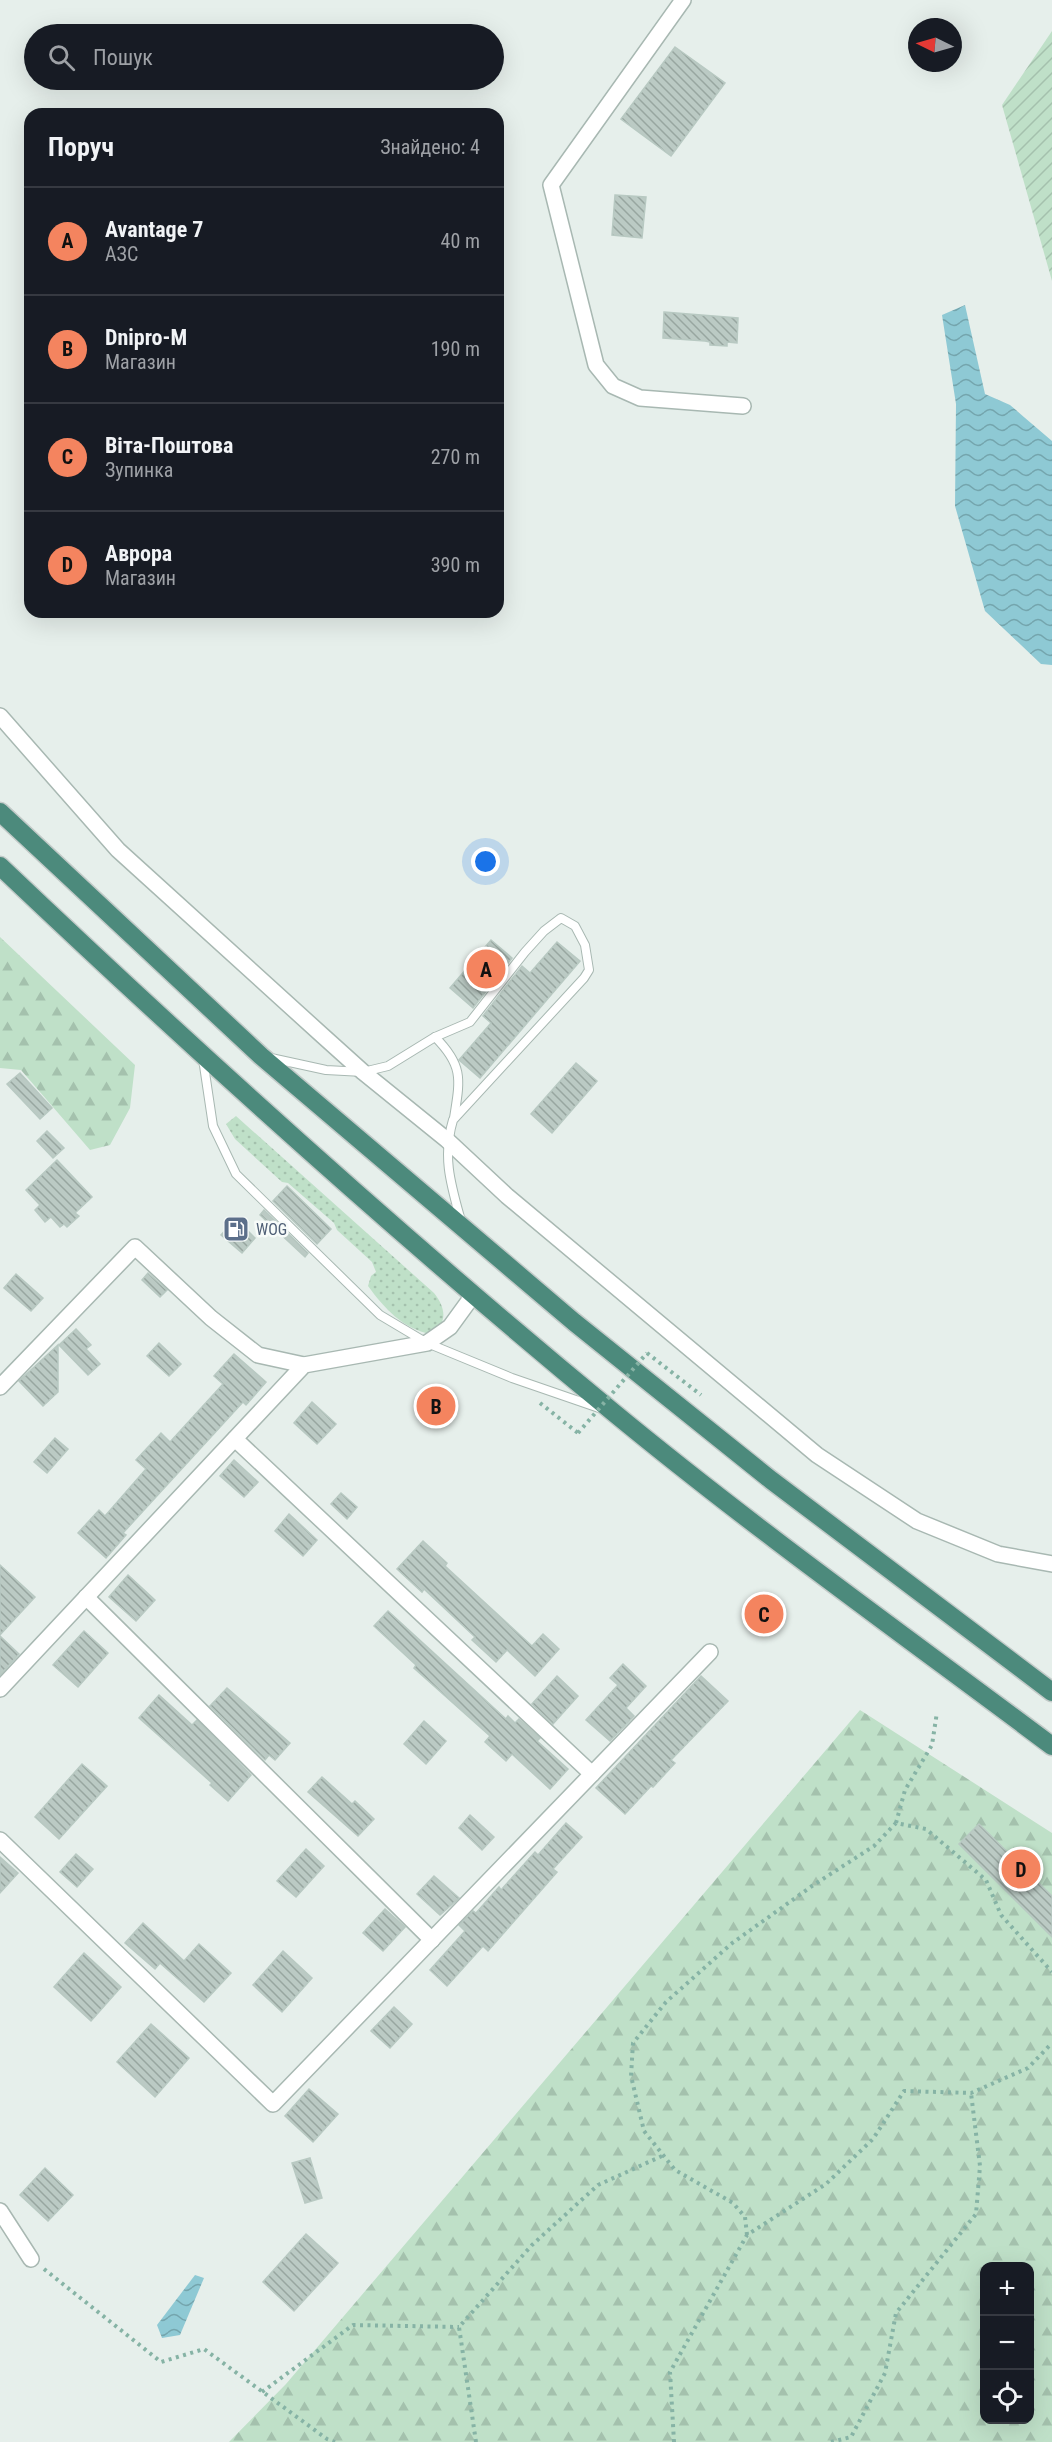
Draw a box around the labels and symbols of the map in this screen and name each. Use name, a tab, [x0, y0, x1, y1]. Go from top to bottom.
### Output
north arrow	[908, 18, 962, 72]
your location	[471, 847, 500, 876]
pin: A	[466, 946, 506, 992]
fuel station icon: WOG	[221, 1214, 251, 1244]
place label: WOG	[256, 1220, 287, 1239]
pin: B	[416, 1384, 456, 1428]
pin: C	[744, 1592, 783, 1636]
pin: D	[1002, 1846, 1040, 1892]

